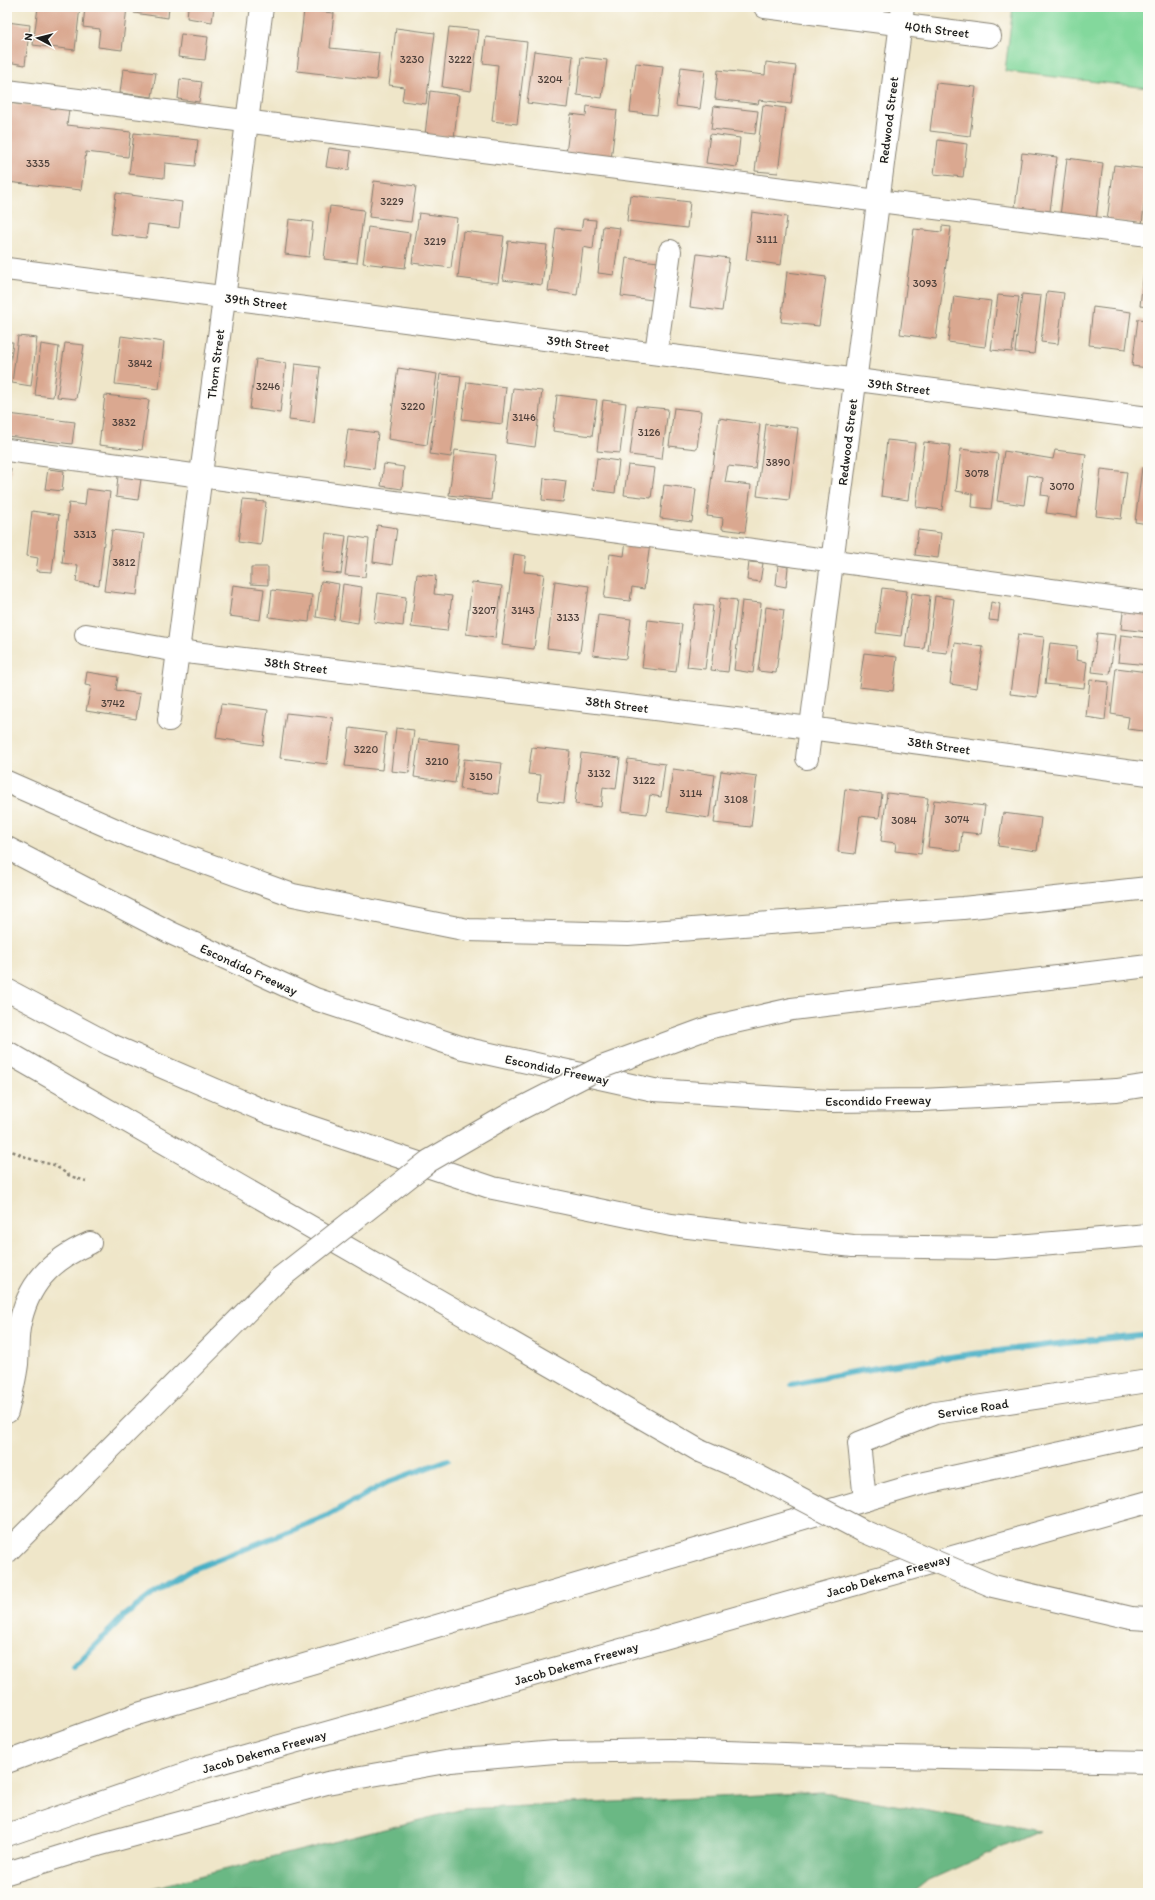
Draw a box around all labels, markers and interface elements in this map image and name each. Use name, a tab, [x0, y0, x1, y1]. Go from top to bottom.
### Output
north arrow	[18, 18, 58, 58]
street label: 40th Street	[904, 18, 970, 41]
text: N	[22, 32, 35, 41]
house number: 3230	[400, 53, 424, 66]
house number: 3222	[448, 53, 472, 66]
house number: 3204	[537, 73, 563, 86]
street label: Redwood Street	[876, 76, 901, 164]
house number: 3335	[26, 157, 50, 170]
house number: 3229	[380, 195, 404, 208]
house number: 3111	[756, 233, 778, 246]
house number: 3219	[424, 235, 447, 248]
house number: 3093	[913, 277, 937, 290]
street label: 39th Street	[224, 290, 288, 313]
street label: Thorn Street	[204, 328, 227, 400]
street label: 39th Street	[546, 332, 610, 355]
house number: 3842	[128, 357, 152, 370]
street label: 39th Street	[867, 375, 931, 398]
house number: 3246	[256, 380, 280, 393]
street label: Redwood Street	[835, 398, 860, 486]
house number: 3220	[401, 400, 425, 413]
house number: 3146	[512, 411, 536, 424]
house number: 3832	[112, 416, 136, 429]
house number: 3126	[638, 426, 661, 439]
house number: 3890	[766, 456, 790, 469]
house number: 3078	[965, 467, 989, 480]
house number: 3070	[1049, 480, 1075, 493]
house number: 3313	[73, 528, 97, 541]
house number: 3812	[113, 556, 136, 569]
house number: 3207	[472, 604, 497, 617]
house number: 3143	[511, 604, 535, 617]
house number: 3133	[556, 611, 580, 624]
street label: 38th Street	[264, 654, 328, 677]
street label: 38th Street	[585, 693, 649, 716]
house number: 3742	[101, 697, 125, 710]
street label: 38th Street	[907, 734, 971, 757]
house number: 3220	[354, 743, 378, 756]
house number: 3210	[425, 755, 449, 768]
house number: 3132	[588, 767, 611, 780]
house number: 3150	[469, 770, 493, 783]
house number: 3122	[633, 774, 656, 787]
house number: 3114	[680, 787, 703, 800]
house number: 3108	[724, 793, 748, 806]
house number: 3074	[945, 813, 970, 826]
house number: 3084	[891, 814, 917, 827]
street label: Escondido Freeway	[198, 940, 300, 999]
street label: Escondido Freeway	[504, 1051, 610, 1088]
street label: Escondido Freeway	[825, 1092, 931, 1109]
street label: Service Road	[937, 1396, 1009, 1421]
street label: Jacob Dekema Freeway	[824, 1551, 952, 1600]
street label: Jacob Dekema Freeway	[512, 1639, 640, 1688]
street label: Jacob Dekema Freeway	[200, 1727, 328, 1776]

